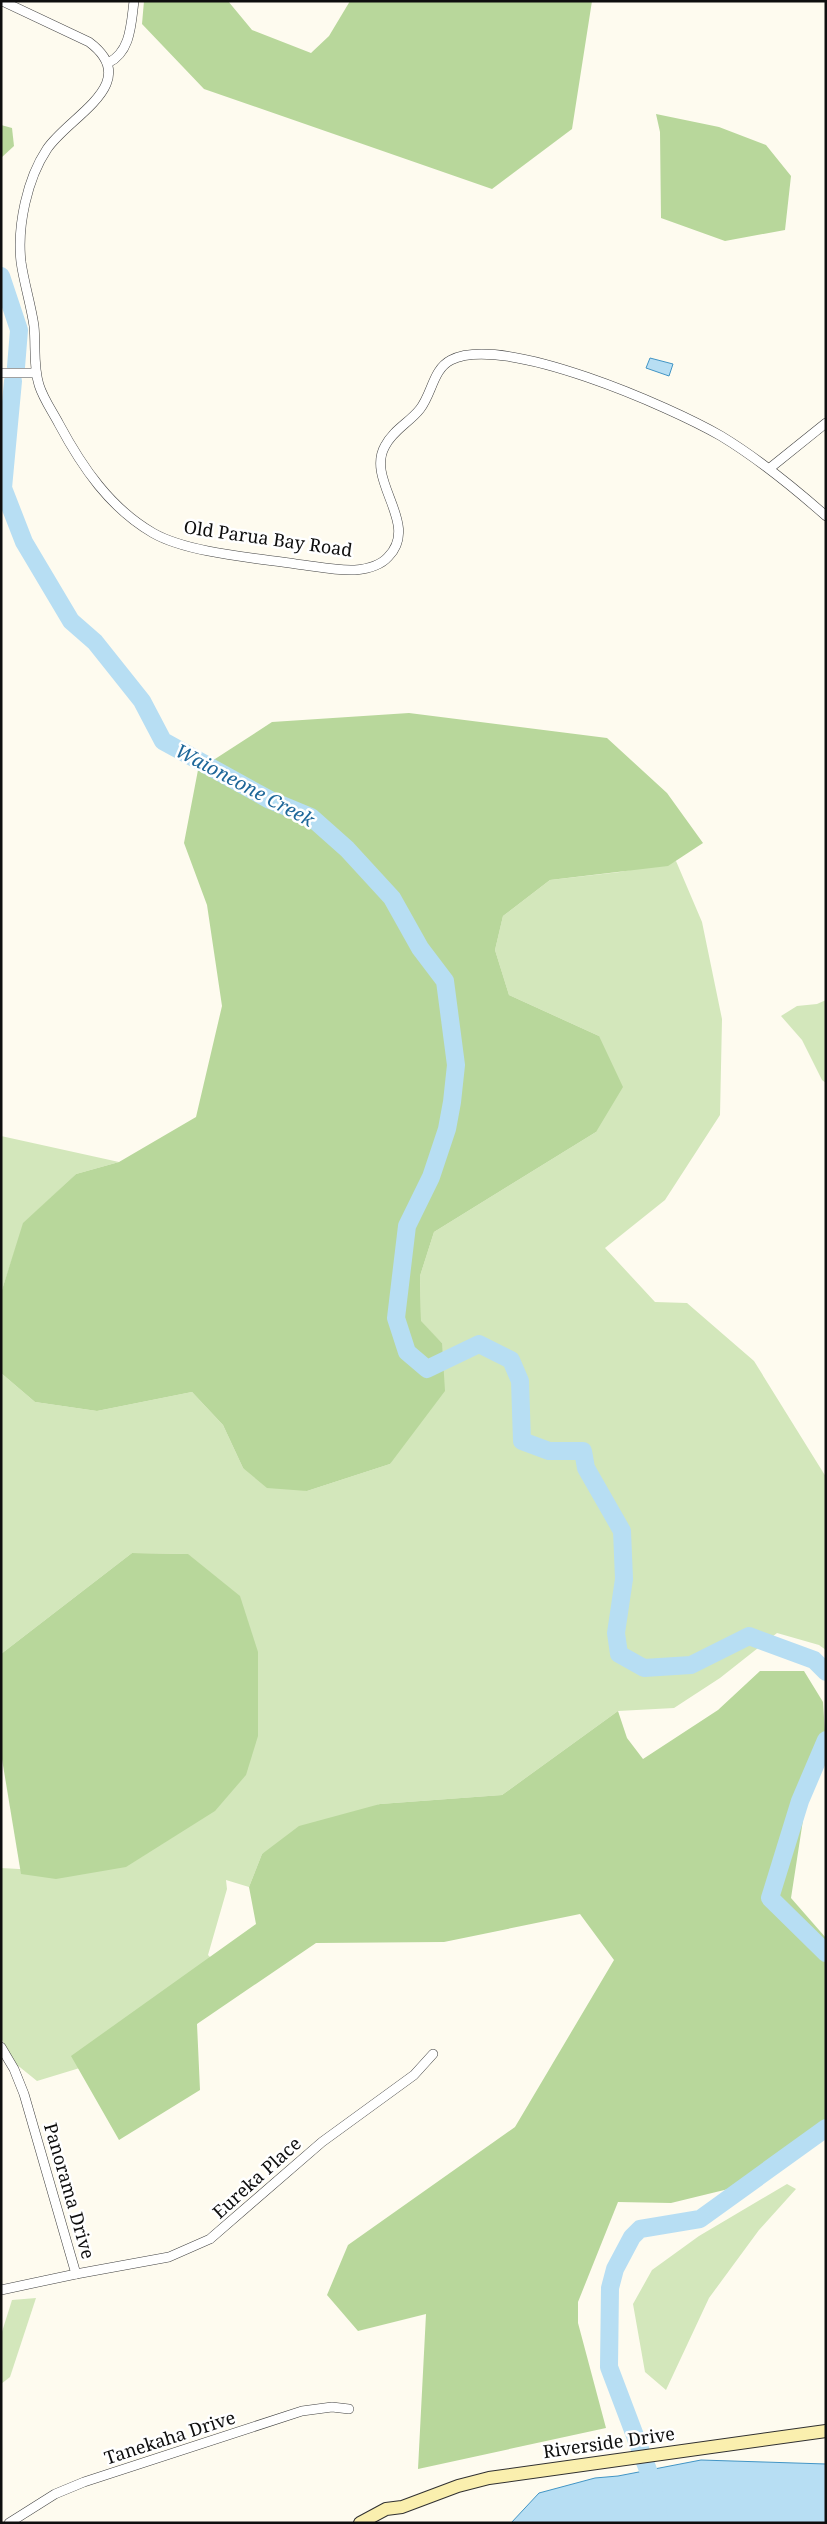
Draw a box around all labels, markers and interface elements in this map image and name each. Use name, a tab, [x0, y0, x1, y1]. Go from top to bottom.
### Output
street label: Old Parua Bay Road	[182, 514, 354, 562]
water label: Waioneone Creek	[171, 737, 320, 833]
street label: Panorama Drive	[39, 2120, 101, 2262]
street label: Eureka Place	[207, 2131, 306, 2223]
street label: Tanekaha Drive	[101, 2405, 238, 2469]
street label: Riverside Drive	[541, 2421, 676, 2463]

